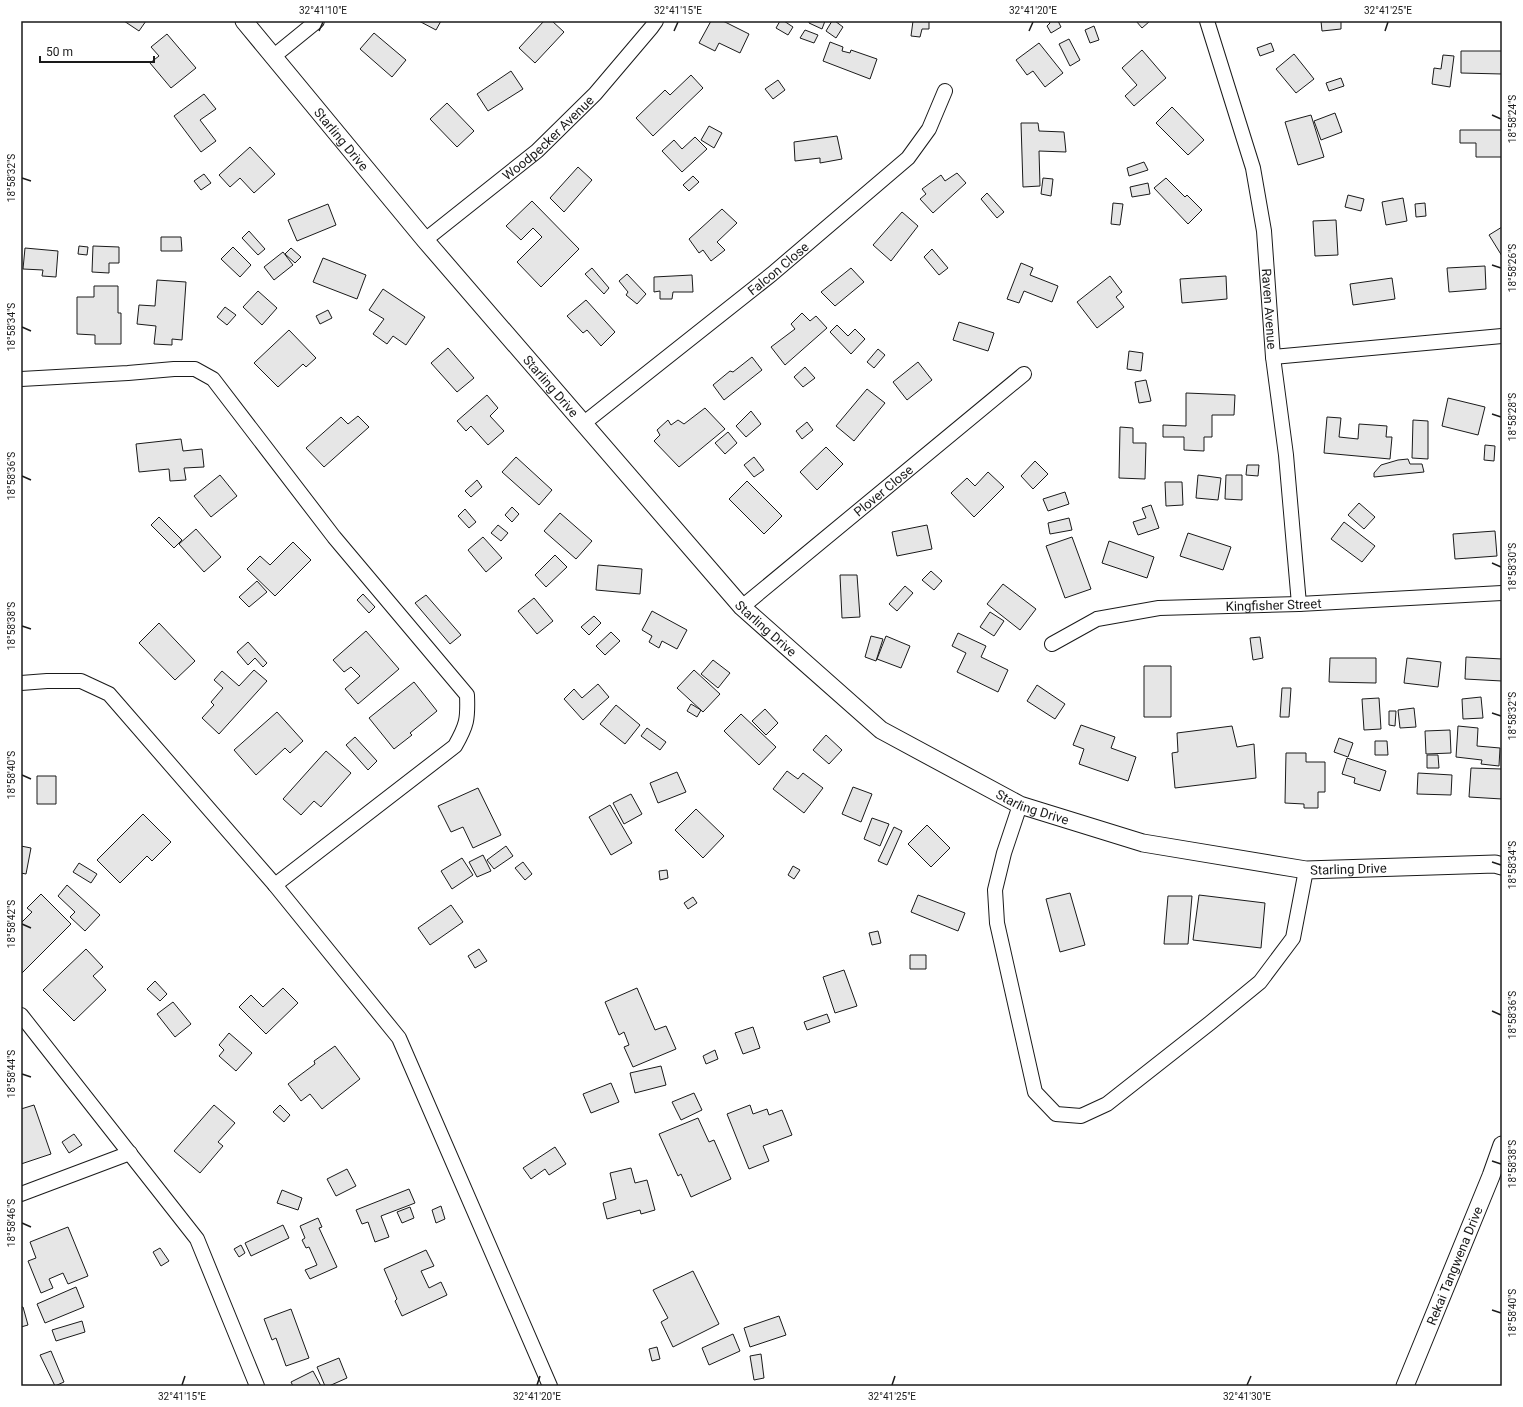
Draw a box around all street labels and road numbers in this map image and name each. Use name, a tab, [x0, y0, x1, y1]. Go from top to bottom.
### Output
street label: Woodpecker Avenue	[500, 93, 597, 183]
street label: Starling Drive	[311, 105, 371, 174]
street label: Falcon Close	[745, 239, 812, 298]
street label: Raven Avenue	[1259, 268, 1279, 350]
street label: Starling Drive	[520, 352, 582, 420]
street label: Plover Close	[851, 462, 916, 520]
street label: Kingfisher Street	[1225, 596, 1322, 614]
street label: Starling Drive	[732, 598, 799, 660]
street label: Starling Drive	[993, 786, 1071, 828]
street label: Starling Drive	[1310, 860, 1387, 878]
street label: Rekai Tangwena Drive	[1424, 1204, 1486, 1327]

